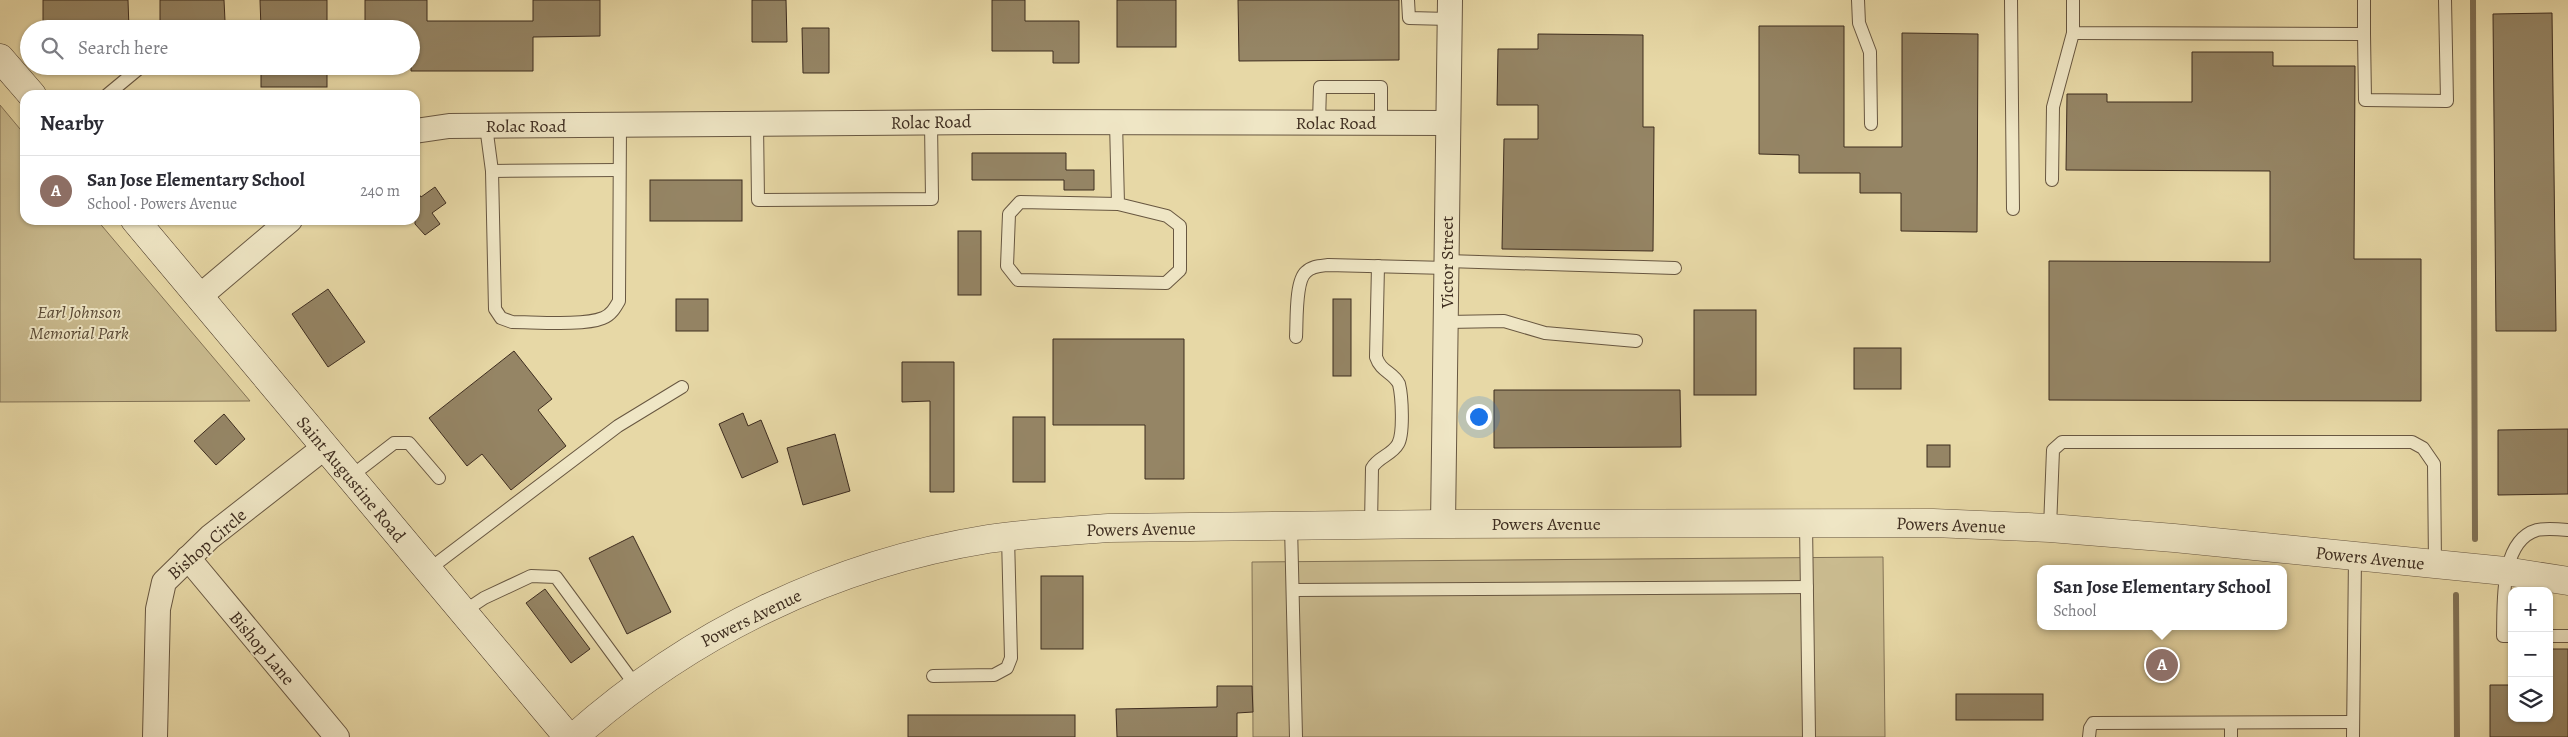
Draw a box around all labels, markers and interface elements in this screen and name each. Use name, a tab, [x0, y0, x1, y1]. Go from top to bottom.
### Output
search box	[20, 20, 420, 75]
icon: search	[38, 34, 66, 62]
text: Search here	[78, 35, 168, 61]
text: Nearby	[40, 109, 103, 137]
street label: Rolac Road	[890, 109, 972, 135]
street label: Rolac Road	[1296, 111, 1377, 135]
street label: Rolac Road	[486, 114, 567, 138]
text: San Jose Elementary School	[87, 167, 305, 193]
text: A	[51, 180, 61, 202]
text: 240 m	[360, 180, 400, 202]
text: School · Powers Avenue	[87, 193, 237, 215]
street label: Victor Street	[1435, 216, 1459, 309]
park label: Earl Johnson Memorial Park	[29, 300, 129, 345]
your location	[1466, 404, 1492, 430]
street label: Saint Augustine Road	[291, 411, 411, 547]
street label: Bishop Circle	[162, 503, 252, 585]
street label: Powers Avenue	[1896, 511, 2006, 539]
street label: Powers Avenue	[1491, 512, 1601, 536]
street label: Powers Avenue	[1086, 516, 1196, 542]
street label: Powers Avenue	[2314, 540, 2426, 576]
popup	[2037, 565, 2287, 630]
text: San Jose Elementary School	[2053, 574, 2271, 600]
street label: Powers Avenue	[697, 583, 805, 653]
map controls	[2508, 587, 2553, 722]
button: +	[2508, 587, 2553, 632]
text: School	[2053, 600, 2096, 622]
street label: Bishop Lane	[224, 606, 300, 690]
button: −	[2508, 632, 2553, 677]
pin: A	[2146, 646, 2178, 684]
button: layers	[2508, 677, 2553, 722]

